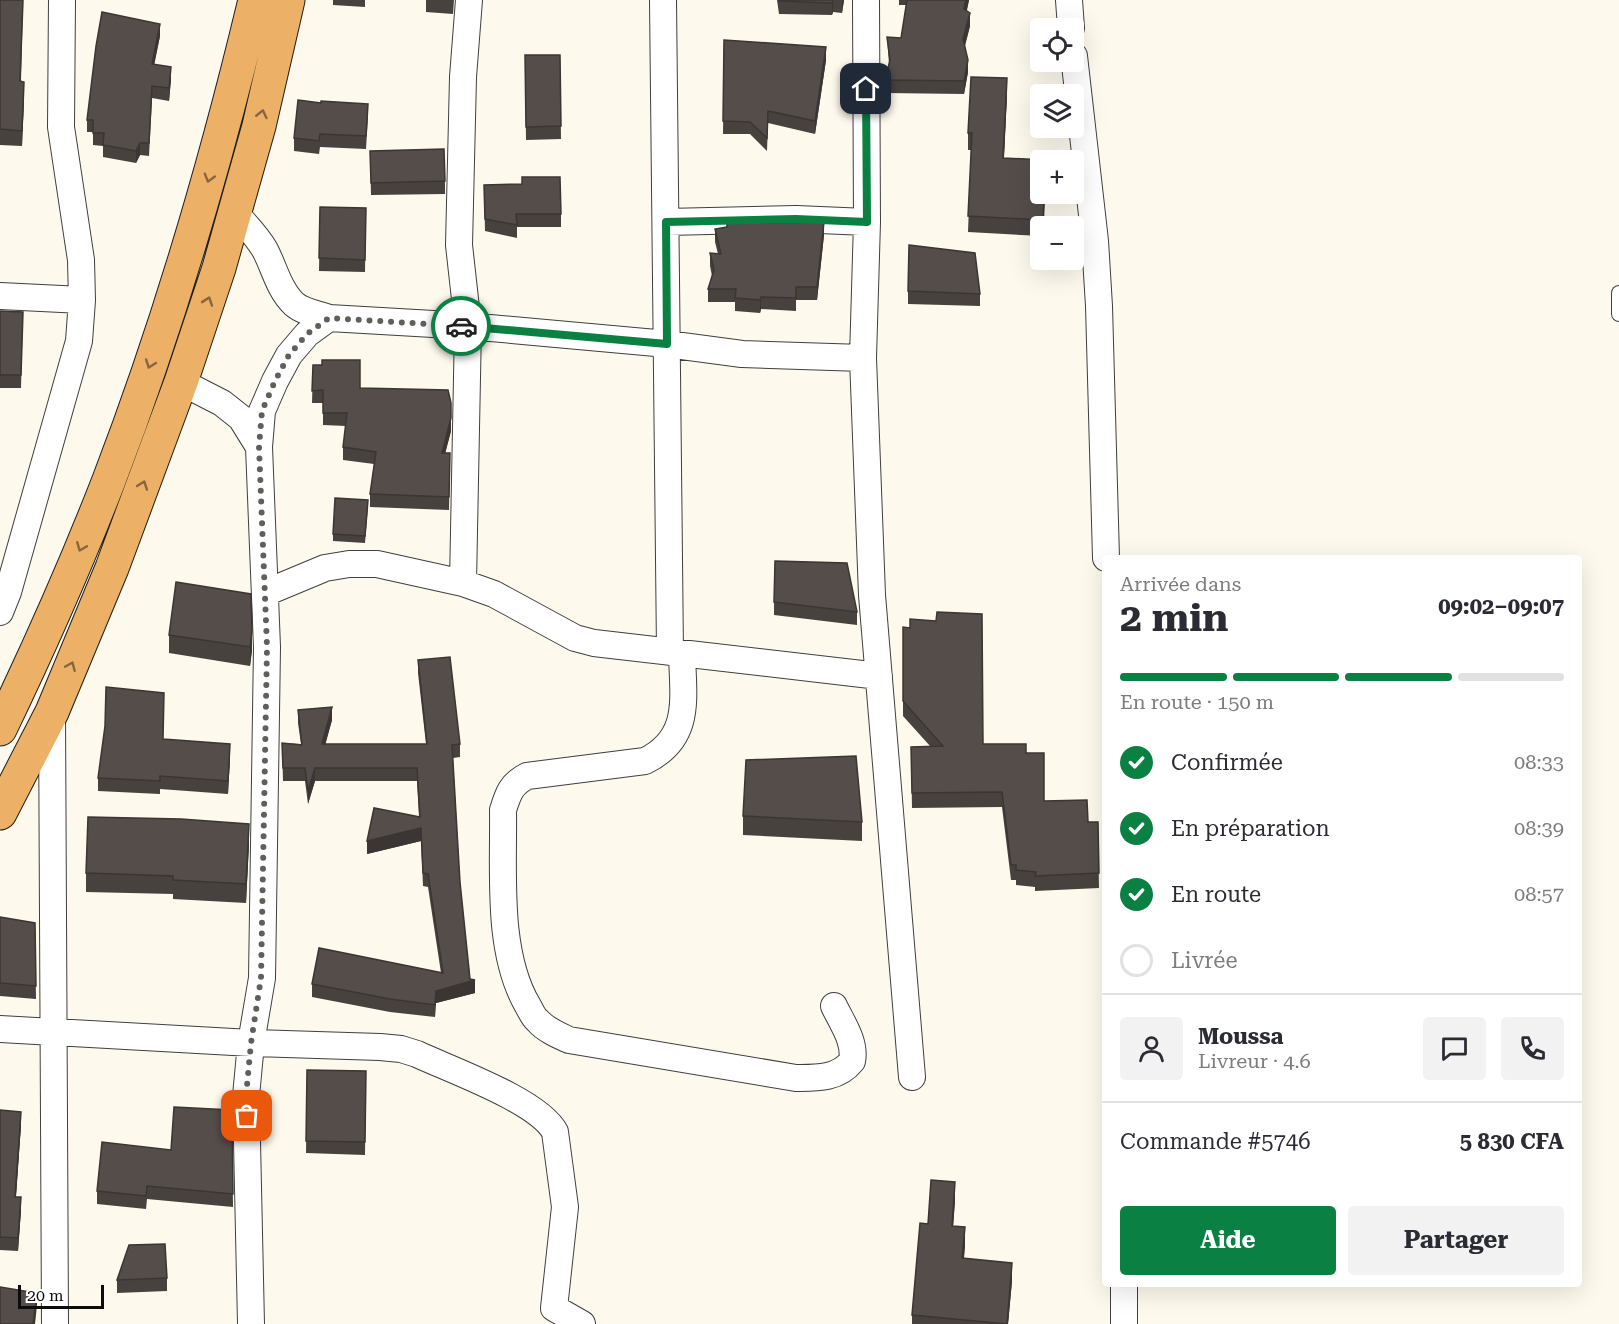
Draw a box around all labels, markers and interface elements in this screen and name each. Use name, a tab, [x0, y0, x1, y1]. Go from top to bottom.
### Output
map controls	[1030, 18, 1084, 270]
button: locate	[1030, 18, 1084, 72]
pin	[840, 63, 891, 114]
icon: home	[849, 72, 882, 105]
button: layers	[1030, 84, 1084, 138]
one-way arrow	[254, 109, 267, 119]
button: +	[1030, 150, 1084, 204]
one-way arrow	[204, 173, 216, 183]
button: −	[1030, 216, 1084, 270]
one-way arrow	[201, 296, 214, 307]
courier	[431, 296, 491, 356]
icon: car	[445, 310, 478, 343]
one-way arrow	[145, 359, 158, 369]
one-way arrow	[135, 480, 148, 491]
one-way arrow	[76, 541, 88, 552]
text: Arrivée dans	[1120, 572, 1241, 596]
text: 09:02–09:07	[1438, 594, 1564, 619]
text: 2 min	[1120, 595, 1228, 641]
one-way arrow	[64, 662, 76, 673]
text: En route · 150 m	[1120, 690, 1274, 714]
icon: check	[1120, 746, 1153, 779]
text: Confirmée	[1171, 750, 1283, 775]
text: 08:33	[1514, 750, 1564, 774]
icon: check	[1120, 812, 1153, 845]
text: En préparation	[1171, 816, 1330, 841]
text: 08:39	[1514, 816, 1564, 840]
icon: check	[1120, 878, 1153, 911]
text: En route	[1171, 882, 1261, 907]
text: 08:57	[1514, 882, 1564, 906]
text: Livrée	[1171, 948, 1237, 973]
button: person	[1120, 1017, 1183, 1080]
button: chat	[1423, 1017, 1486, 1080]
button: phone	[1501, 1017, 1564, 1080]
text: Moussa	[1198, 1024, 1283, 1049]
text: Livreur · 4.6	[1198, 1049, 1311, 1073]
pin	[221, 1090, 272, 1141]
icon: bag	[230, 1099, 263, 1132]
text: Commande #5746	[1120, 1129, 1310, 1154]
text: 5 830 CFA	[1460, 1129, 1564, 1154]
button: Aide	[1120, 1206, 1336, 1275]
button: Partager	[1348, 1206, 1564, 1275]
scale bar	[18, 1282, 104, 1310]
text: 20 m	[27, 1286, 64, 1305]

